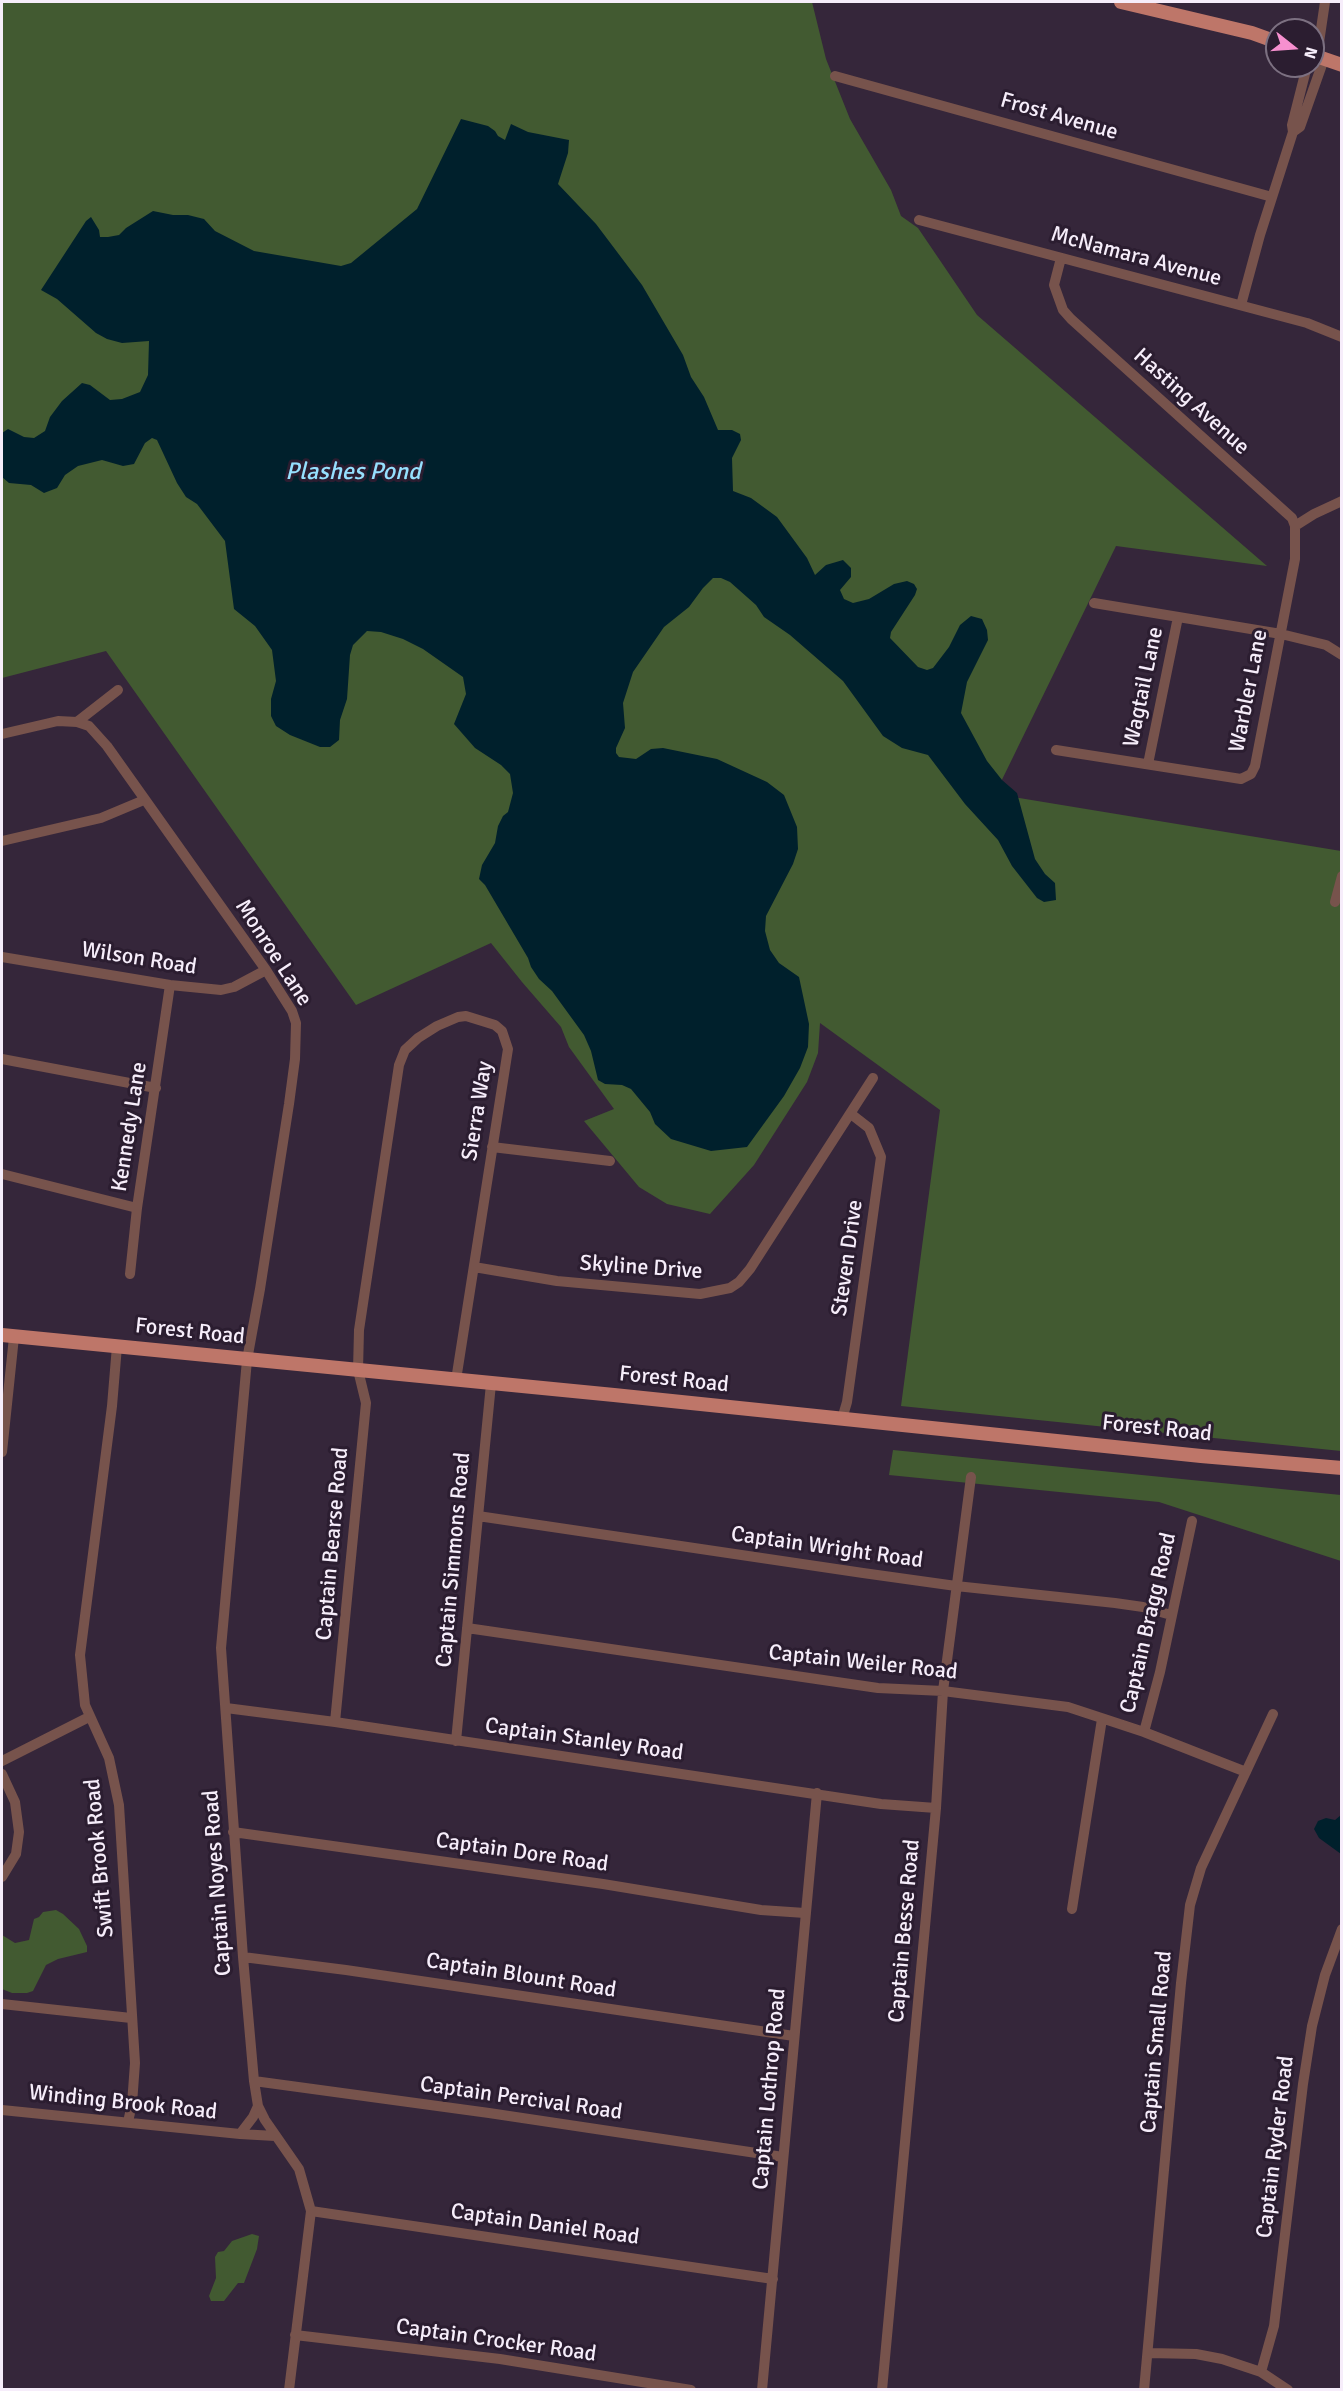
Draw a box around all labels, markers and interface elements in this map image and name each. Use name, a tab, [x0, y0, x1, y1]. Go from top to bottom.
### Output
north arrow	[1265, 18, 1325, 78]
text: N	[1299, 44, 1321, 61]
street label: Frost Avenue	[997, 88, 1121, 146]
street label: McNamara Avenue	[1048, 222, 1224, 292]
street label: Hasting Avenue	[1128, 343, 1254, 461]
water label: Plashes Pond	[285, 459, 421, 487]
street label: Wagtail Lane	[1118, 625, 1170, 749]
street label: Warbler Lane	[1224, 627, 1274, 755]
street label: Monroe Lane	[229, 895, 317, 1011]
street label: Wilson Road	[80, 937, 198, 981]
street label: Sierra Way	[457, 1059, 499, 1163]
street label: Kennedy Lane	[107, 1060, 153, 1194]
street label: Steven Drive	[827, 1198, 869, 1318]
street label: Skyline Drive	[579, 1251, 703, 1285]
street label: Forest Road	[134, 1313, 246, 1351]
street label: Forest Road	[618, 1361, 730, 1399]
street label: Forest Road	[1101, 1410, 1213, 1448]
street label: Captain Bearse Road	[311, 1446, 355, 1642]
street label: Captain Simmons Road	[431, 1451, 477, 1669]
street label: Captain Wright Road	[729, 1521, 925, 1575]
street label: Captain Bragg Road	[1115, 1530, 1183, 1716]
street label: Captain Weiler Road	[767, 1640, 959, 1686]
street label: Captain Stanley Road	[483, 1713, 685, 1767]
street label: Swift Brook Road	[80, 1777, 120, 1939]
street label: Captain Noyes Road	[198, 1789, 238, 1977]
street label: Captain Dore Road	[434, 1828, 610, 1878]
street label: Captain Besse Road	[884, 1838, 926, 2024]
street label: Captain Blount Road	[424, 1948, 618, 2004]
street label: Captain Small Road	[1136, 1950, 1178, 2134]
street label: Captain Lothrop Road	[748, 1987, 792, 2191]
street label: Captain Ryder Road	[1252, 2054, 1300, 2240]
street label: Captain Percival Road	[418, 2072, 624, 2126]
street label: Winding Brook Road	[28, 2080, 218, 2126]
street label: Captain Daniel Road	[449, 2199, 641, 2251]
street label: Captain Crocker Road	[394, 2314, 598, 2368]

